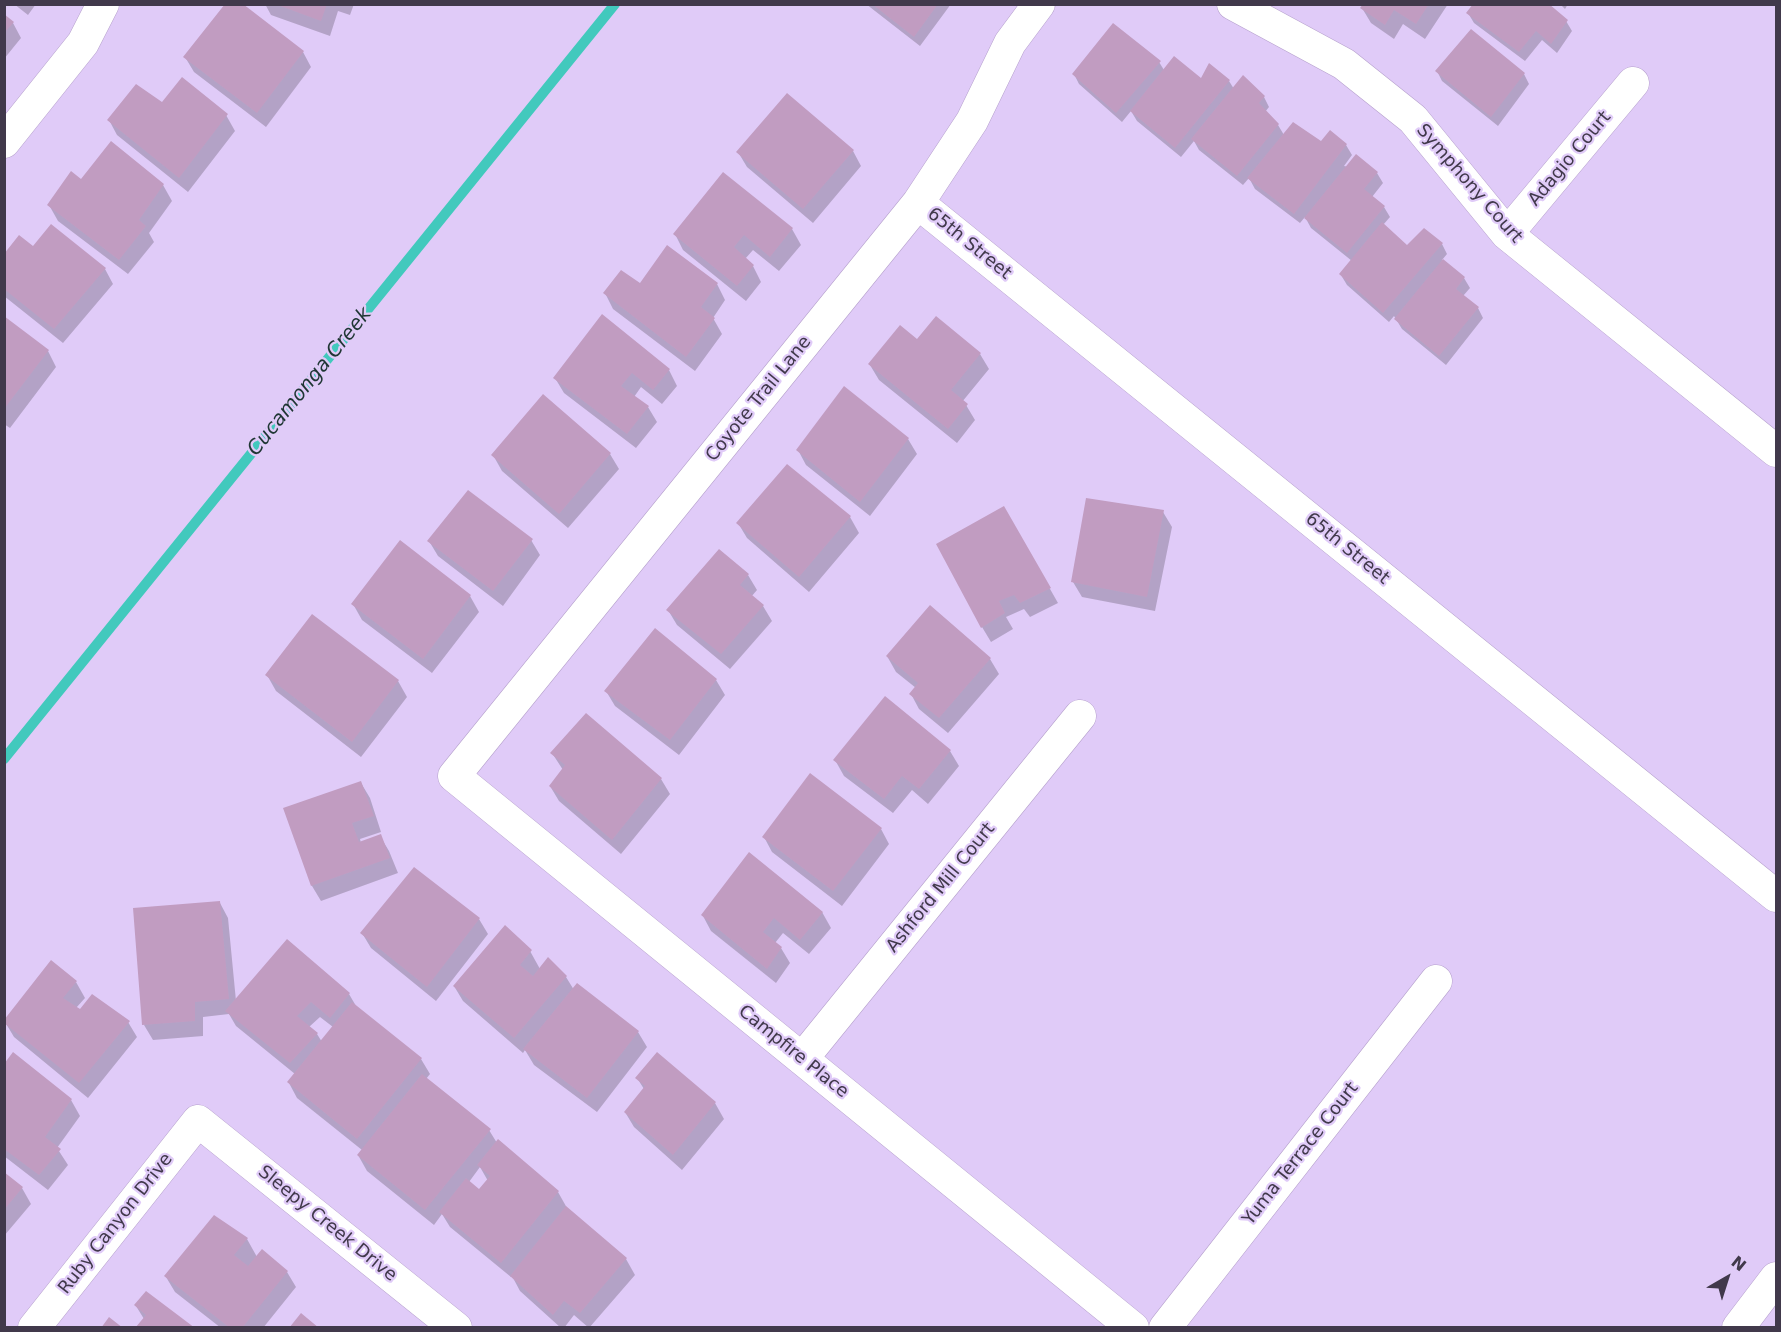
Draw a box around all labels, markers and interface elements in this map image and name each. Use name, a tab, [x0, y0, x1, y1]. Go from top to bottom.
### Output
street label: Adagio Court	[1524, 107, 1616, 211]
street label: Symphony Court	[1411, 120, 1527, 248]
street label: 65th Street	[923, 204, 1015, 284]
water label: Cucamonga Creek	[243, 303, 377, 461]
street label: Coyote Trail Lane	[702, 332, 816, 466]
street label: 65th Street	[1301, 509, 1393, 589]
street label: Ashford Mill Court	[882, 819, 1000, 957]
street label: Campfire Place	[734, 1001, 852, 1103]
street label: Yuma Terrace Court	[1239, 1078, 1363, 1230]
street label: Ruby Canyon Drive	[54, 1149, 178, 1299]
street label: Sleepy Creek Drive	[253, 1161, 401, 1287]
north arrow	[1697, 1248, 1757, 1308]
text: N	[1727, 1252, 1750, 1275]

